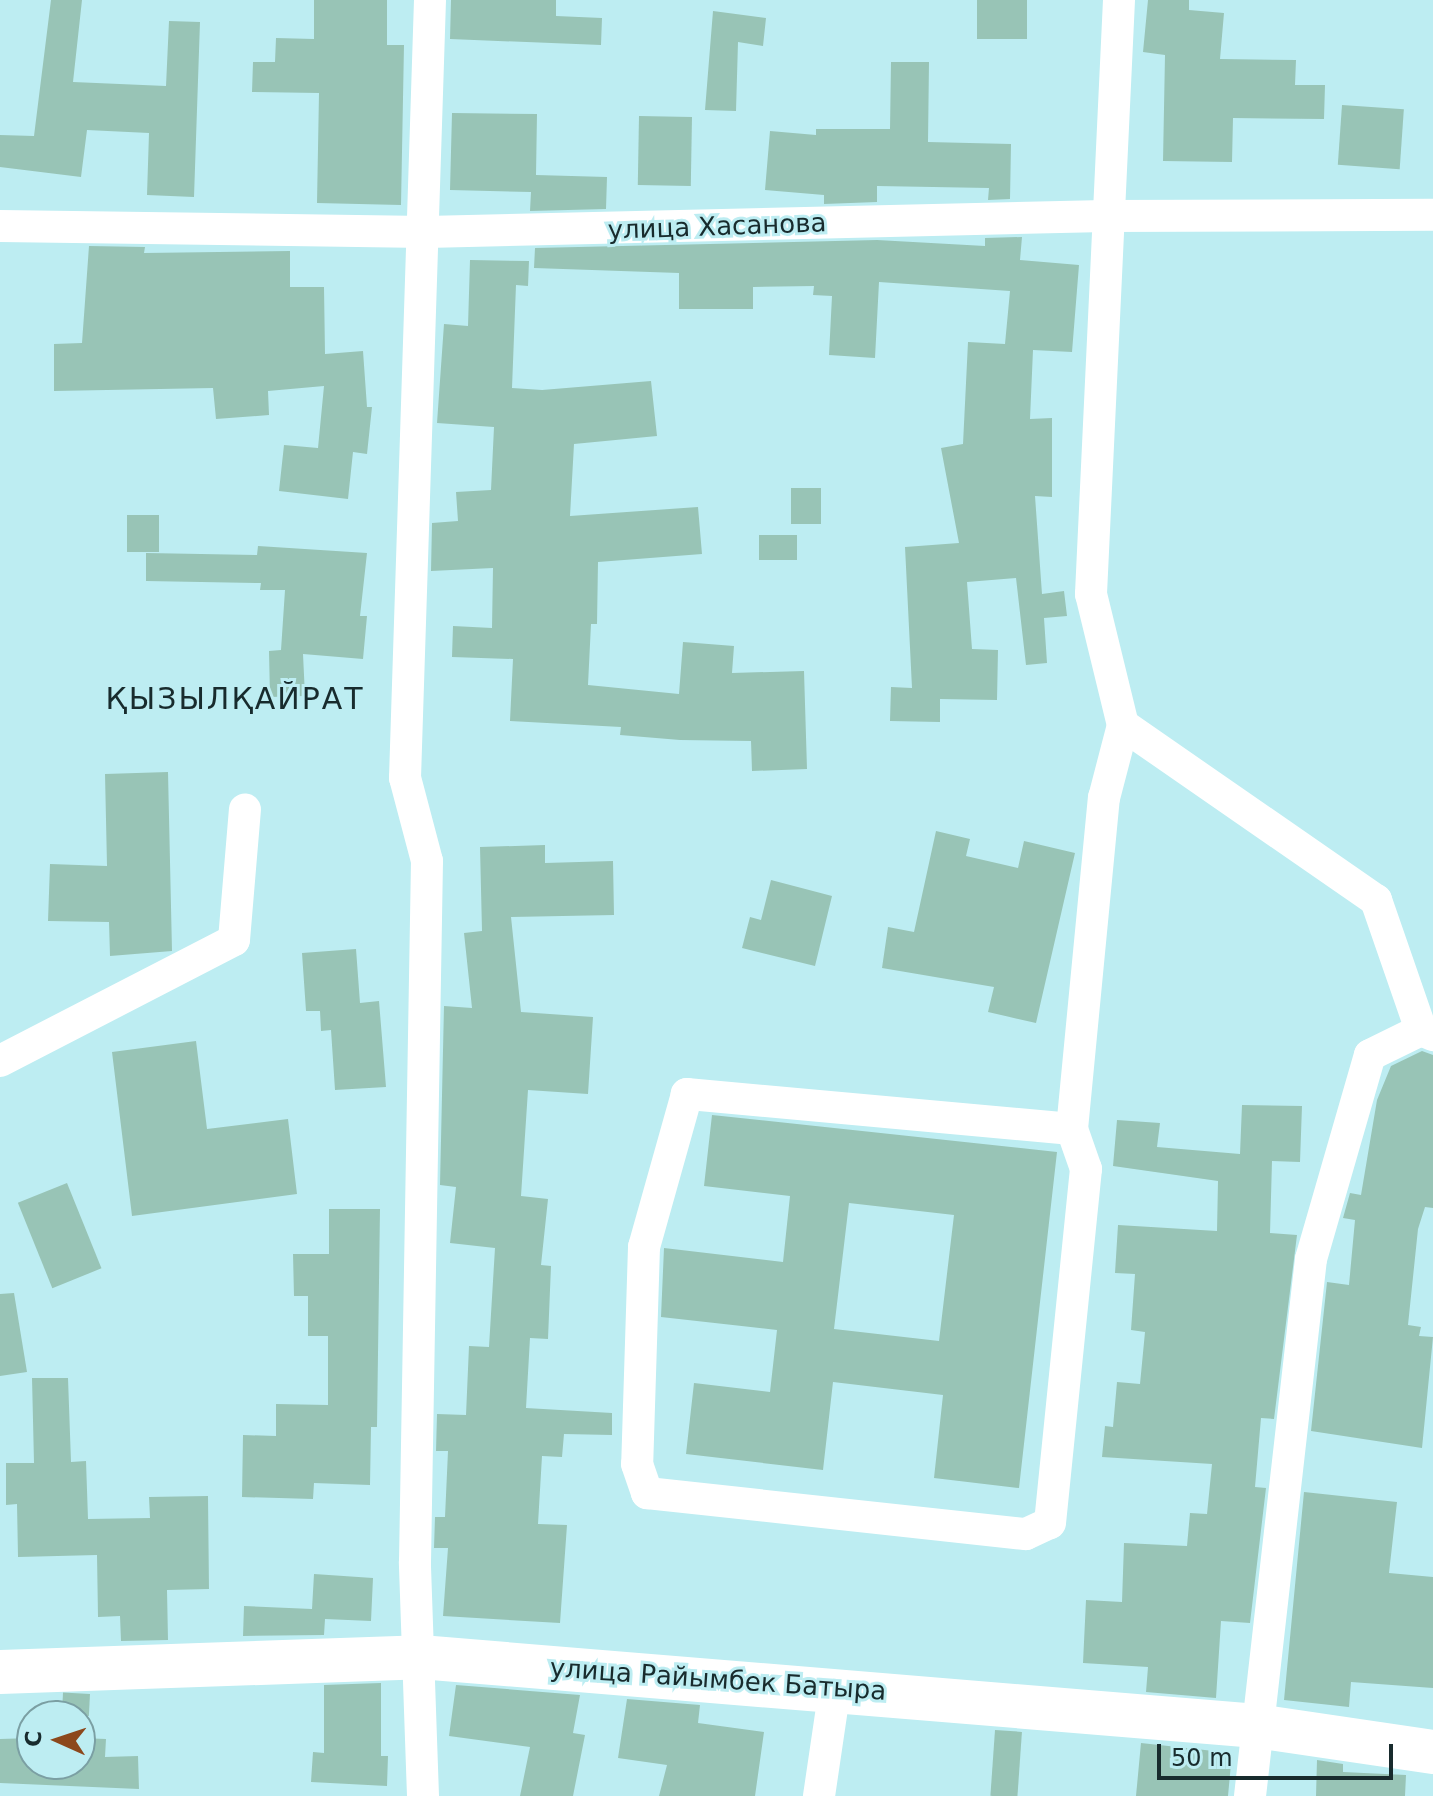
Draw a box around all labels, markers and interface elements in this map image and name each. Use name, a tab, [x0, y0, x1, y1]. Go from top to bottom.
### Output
street label: улица Хасанова	[607, 208, 827, 246]
district label: ҚЫЗЫЛҚАЙРАТ	[105, 681, 365, 717]
street label: улица Райымбек Батыра	[549, 1653, 887, 1707]
north arrow	[16, 1700, 96, 1780]
scale bar	[1161, 1728, 1397, 1778]
text: С	[21, 1730, 46, 1748]
text: 50 m	[1171, 1744, 1233, 1772]

